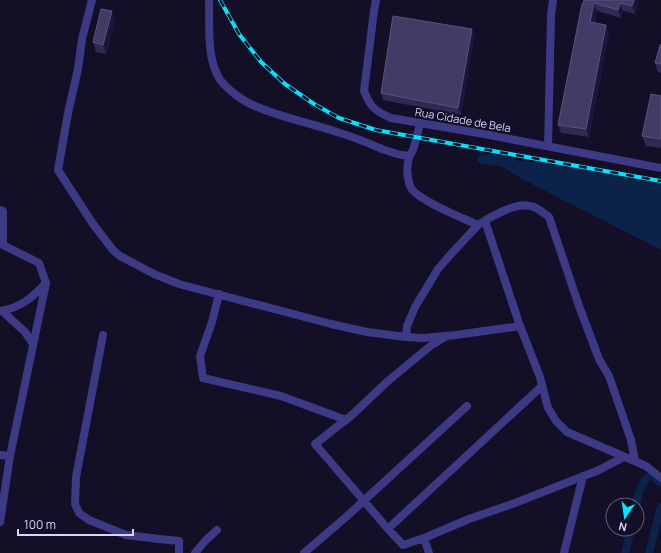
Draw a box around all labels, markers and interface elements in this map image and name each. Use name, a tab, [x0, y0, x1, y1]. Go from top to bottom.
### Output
street label: Rua Cidade de Bela	[414, 104, 512, 135]
north arrow	[605, 497, 645, 537]
scale bar	[18, 511, 133, 537]
text: 100 m	[24, 516, 56, 533]
text: N	[617, 519, 628, 535]

